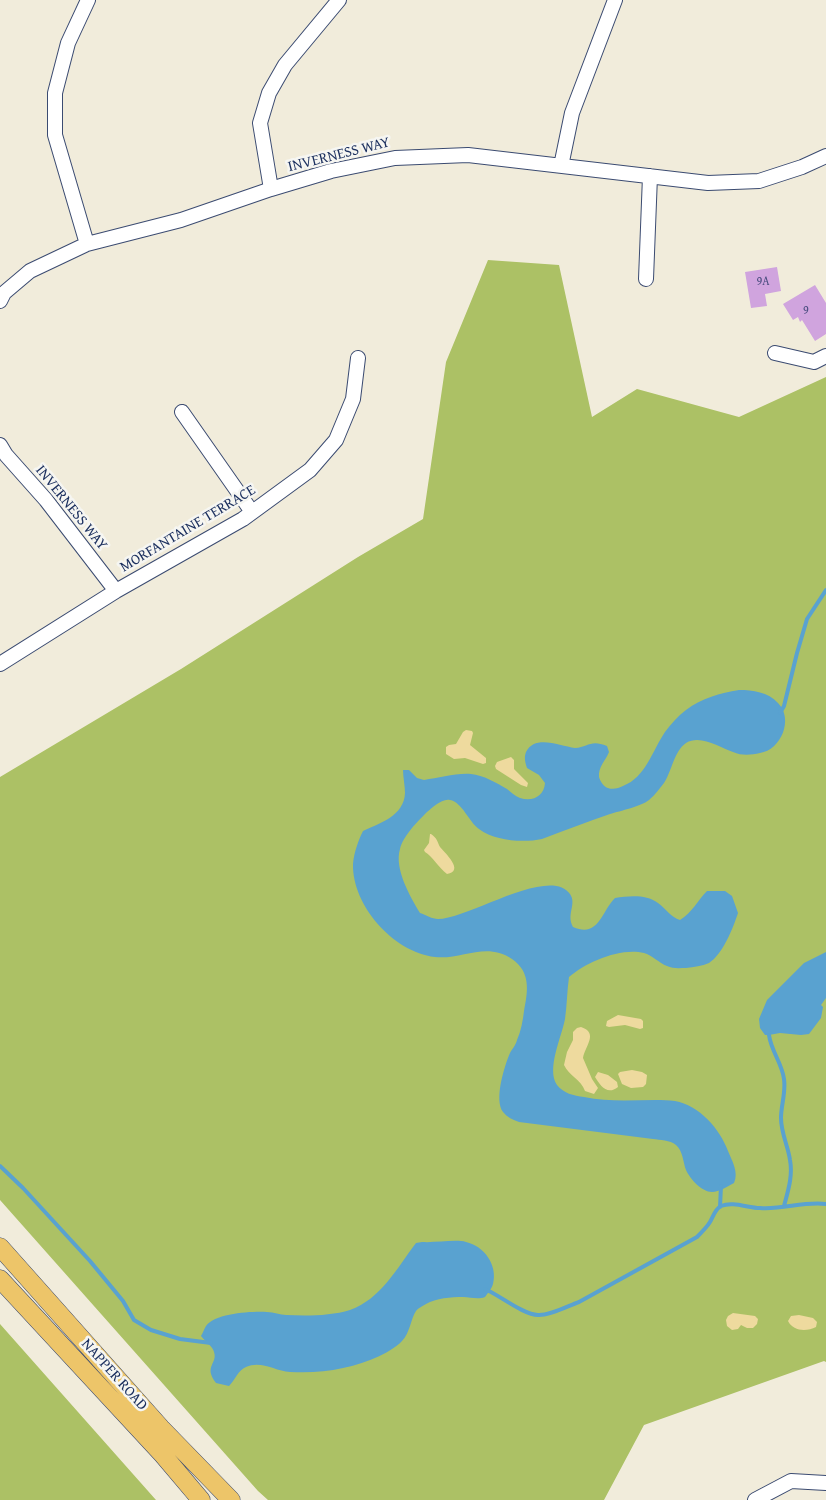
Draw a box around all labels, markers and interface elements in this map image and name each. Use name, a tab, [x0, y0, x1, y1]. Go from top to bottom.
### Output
street label: INVERNESS WAY	[286, 134, 392, 176]
house number: 9A	[756, 275, 770, 289]
house number: 9	[803, 304, 809, 318]
street label: INVERNESS WAY	[31, 462, 111, 554]
street label: MORFANTAINE TERRACE	[117, 481, 259, 577]
street label: NAPPER ROAD	[77, 1336, 151, 1414]

